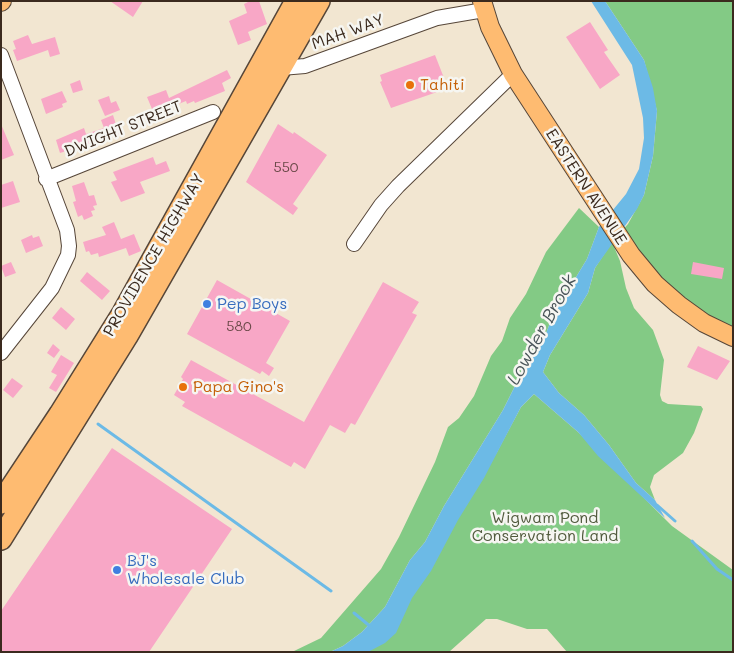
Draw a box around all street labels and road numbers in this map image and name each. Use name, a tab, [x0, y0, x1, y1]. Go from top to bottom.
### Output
street label: MAH WAY	[309, 10, 387, 54]
street label: DWIGHT STREET	[62, 97, 184, 161]
street label: EASTERN AVENUE	[541, 125, 631, 249]
street label: PROVIDENCE HIGHWAY	[99, 170, 209, 340]

